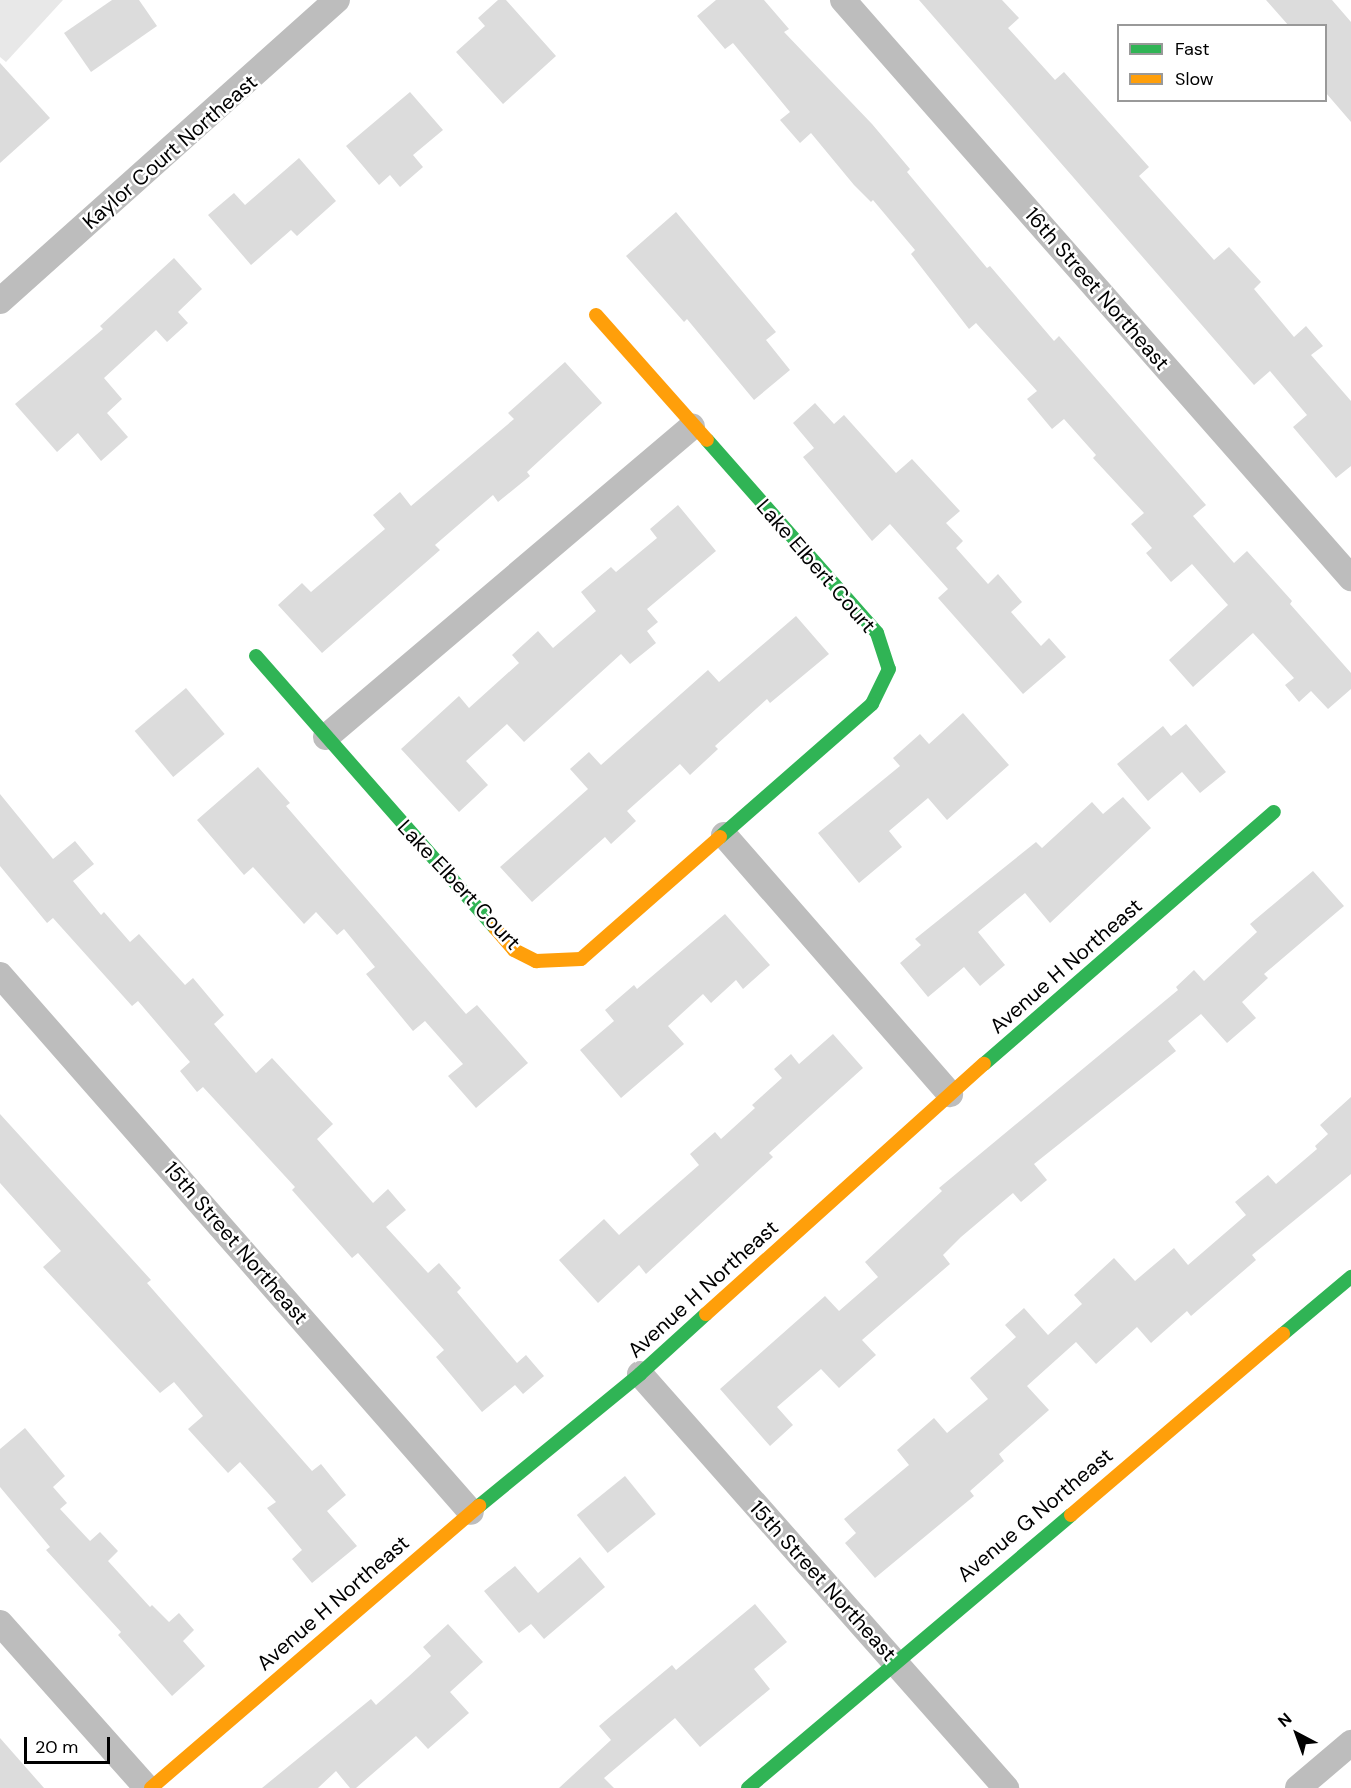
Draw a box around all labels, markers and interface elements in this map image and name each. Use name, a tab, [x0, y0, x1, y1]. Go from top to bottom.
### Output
legend	[1117, 24, 1327, 102]
text: Fast	[1175, 37, 1210, 61]
text: Slow	[1175, 67, 1214, 91]
street label: Kaylor Court Northeast	[78, 69, 262, 235]
street label: 16th Street Northeast	[1019, 202, 1175, 376]
street label: Lake Elbert Court	[751, 494, 881, 638]
street label: Lake Elbert Court	[392, 815, 526, 955]
street label: Avenue H Northeast	[985, 893, 1147, 1039]
street label: 15th Street Northeast	[159, 1157, 313, 1329]
street label: Avenue H Northeast	[623, 1215, 783, 1363]
street label: Avenue G Northeast	[952, 1443, 1118, 1587]
street label: 15th Street Northeast	[744, 1496, 902, 1666]
street label: Avenue H Northeast	[252, 1530, 414, 1676]
north arrow	[1267, 1704, 1327, 1764]
text: N	[1274, 1708, 1296, 1732]
scale bar	[27, 1725, 112, 1763]
text: 20 m	[35, 1735, 78, 1759]

